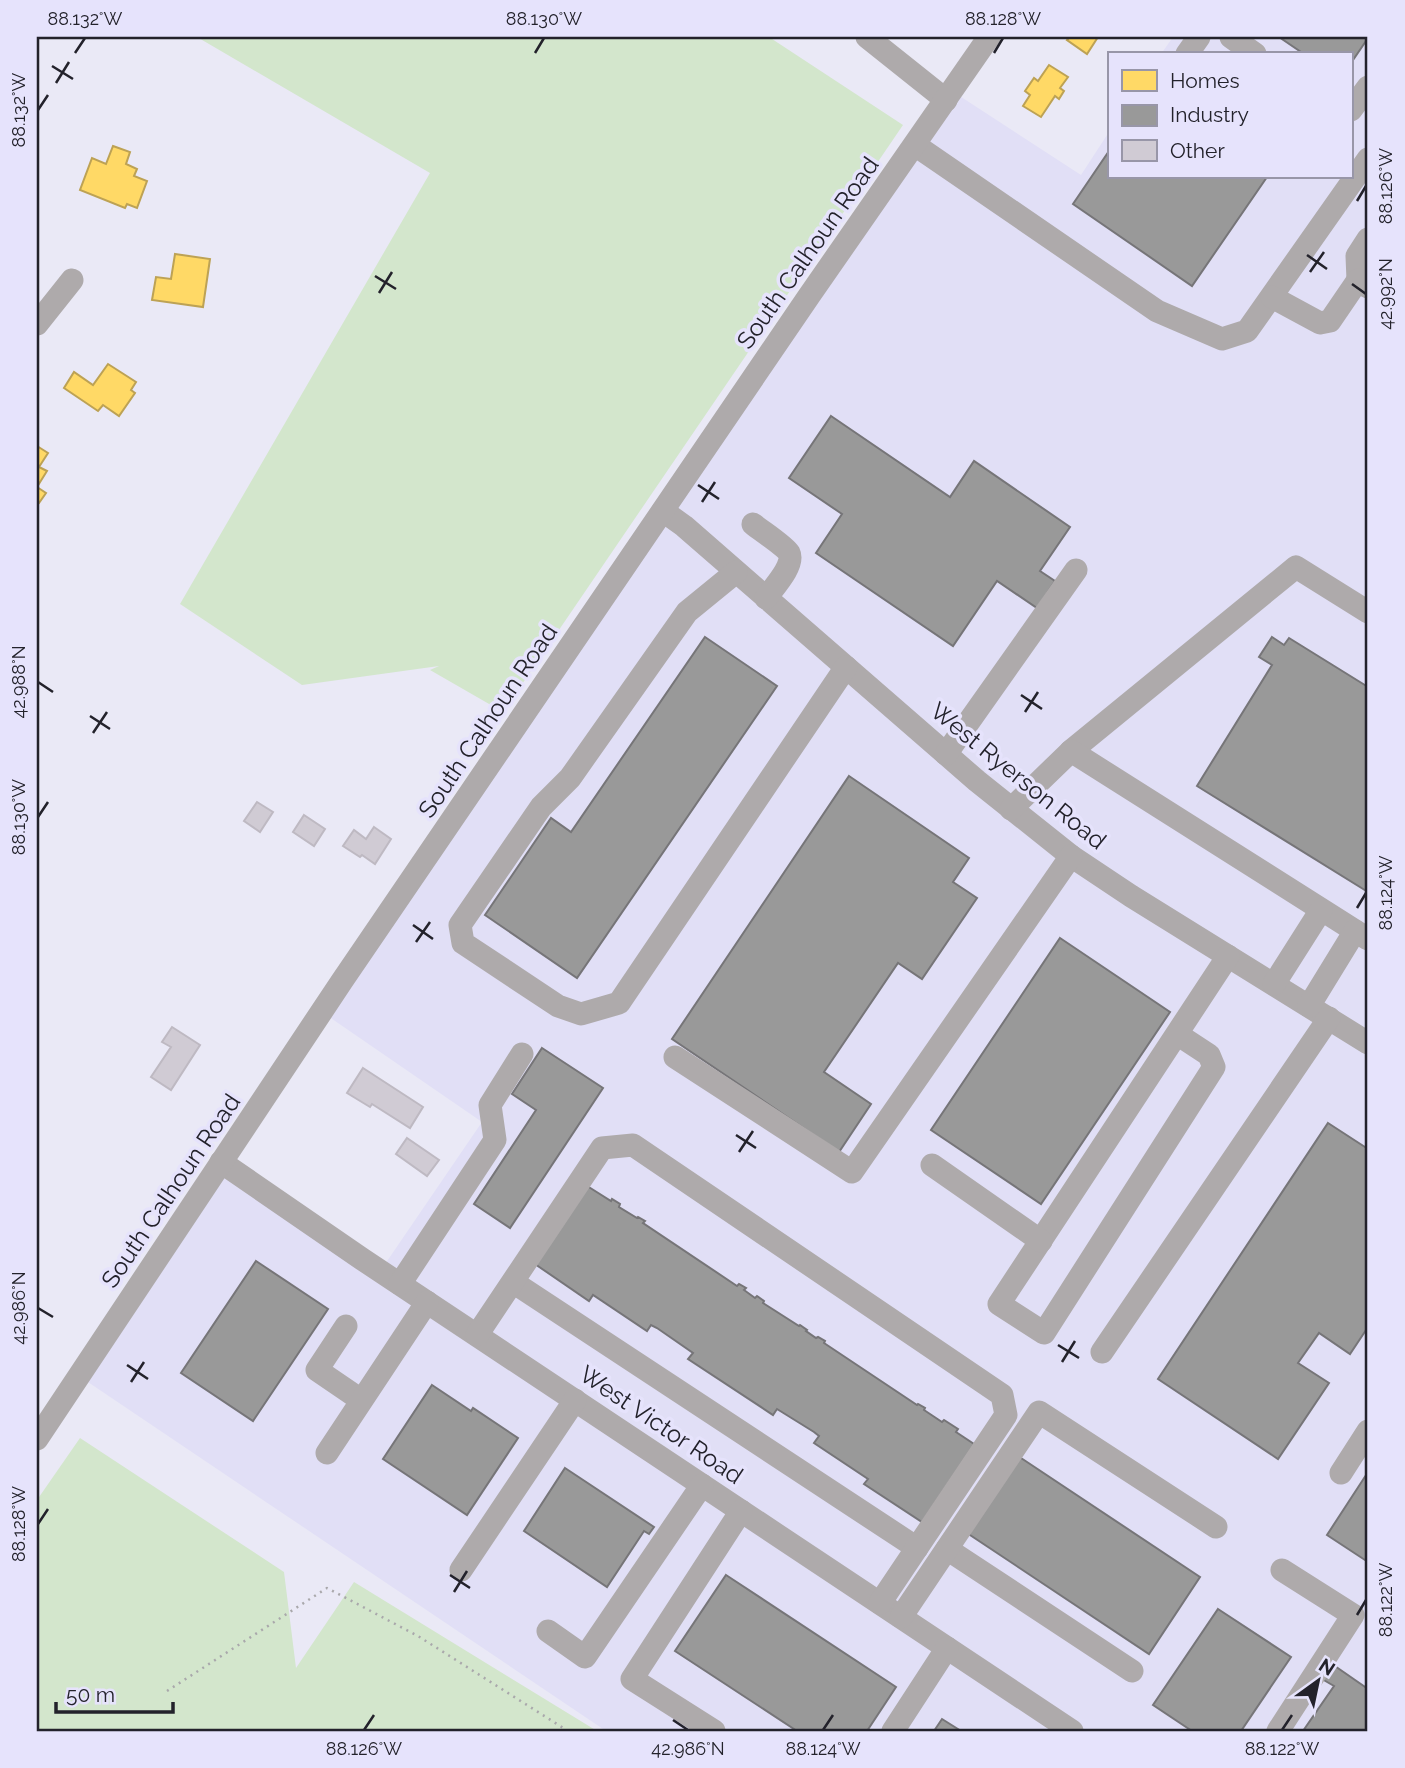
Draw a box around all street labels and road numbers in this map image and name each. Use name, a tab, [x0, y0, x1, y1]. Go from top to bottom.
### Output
street label: South Calhoun Road	[730, 151, 885, 354]
street label: South Calhoun Road	[412, 618, 563, 823]
street label: West Ryerson Road	[925, 696, 1112, 855]
street label: South Calhoun Road	[95, 1088, 246, 1293]
street label: West Victor Road	[574, 1359, 749, 1490]

